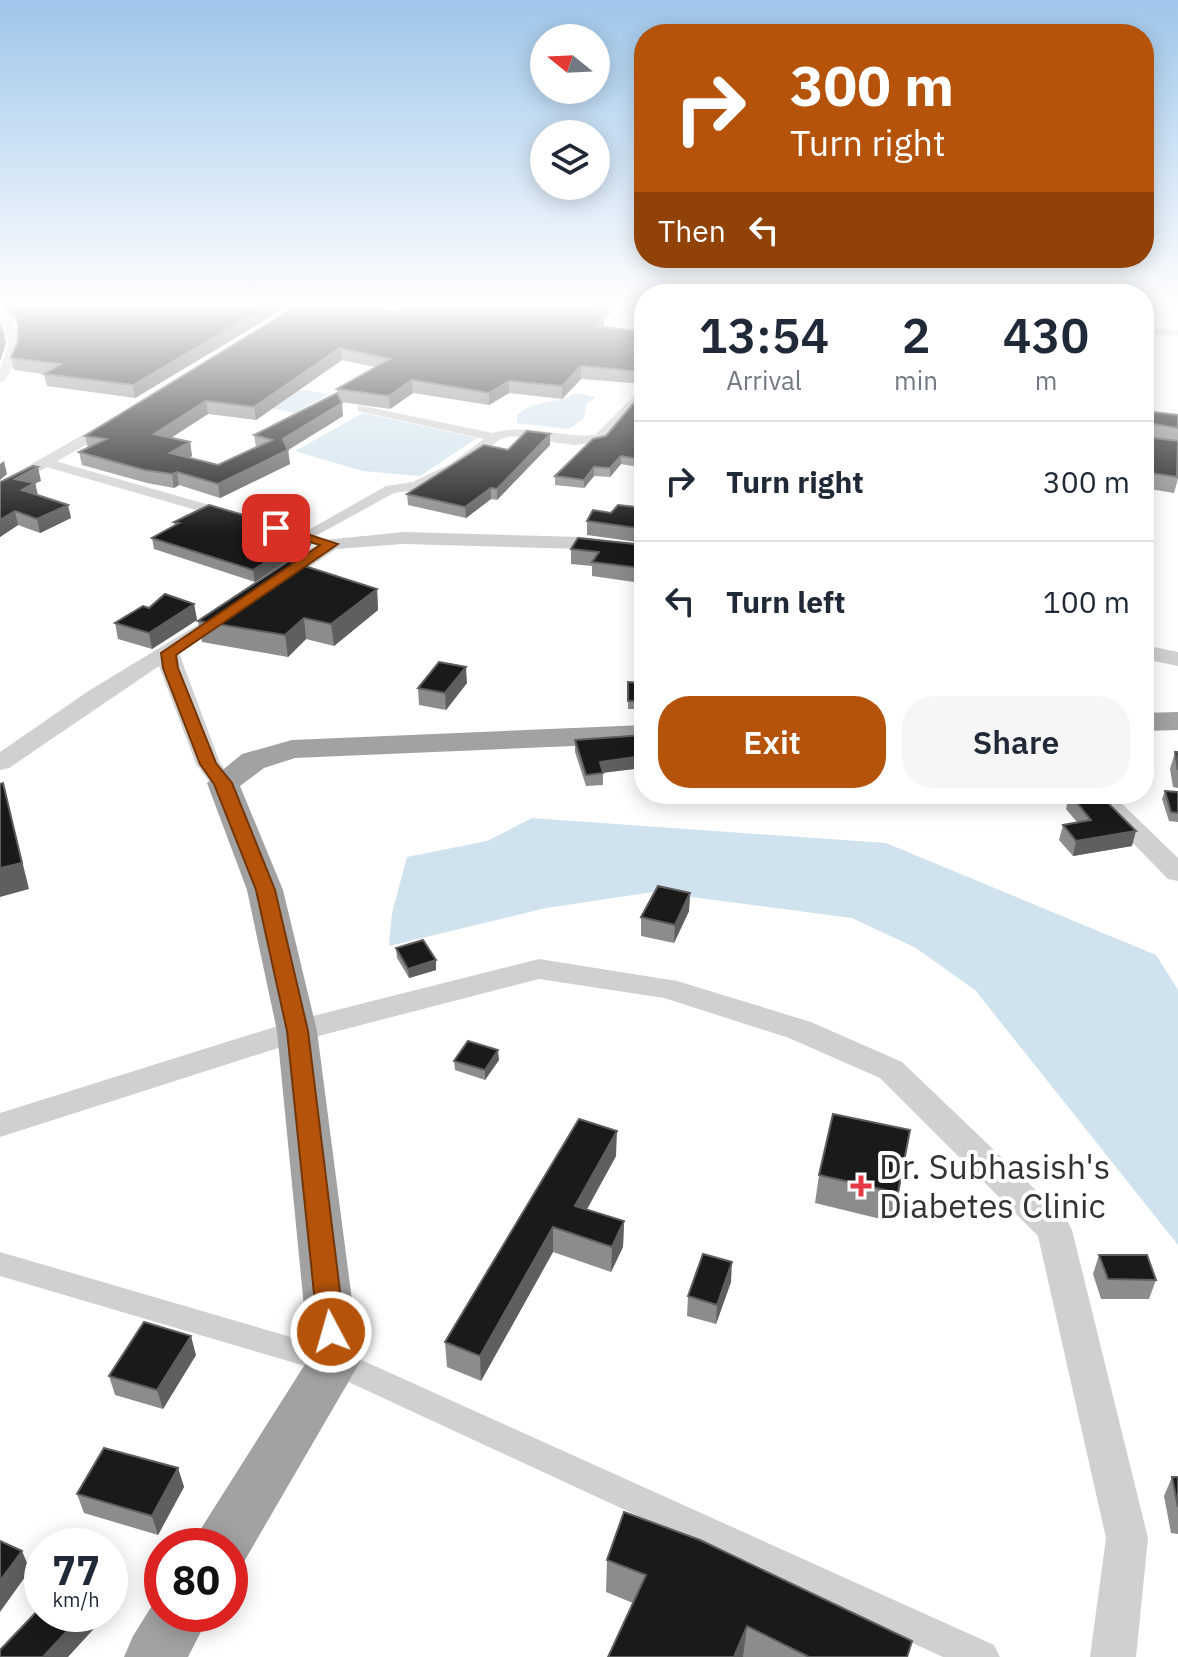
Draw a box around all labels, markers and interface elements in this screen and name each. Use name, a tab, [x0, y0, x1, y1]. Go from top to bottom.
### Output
north arrow	[530, 24, 610, 104]
map controls	[530, 24, 610, 200]
text: 300 m	[790, 49, 954, 121]
icon: right	[658, 56, 762, 160]
text: Turn right	[790, 119, 946, 166]
button: layers	[530, 120, 610, 200]
icon: left	[742, 208, 786, 252]
text: Then	[658, 211, 726, 250]
text: 13:54	[699, 304, 829, 366]
text: 2	[902, 304, 930, 366]
text: 430	[1003, 304, 1089, 366]
text: Arrival	[726, 363, 802, 397]
text: min	[894, 363, 938, 397]
text: m	[1035, 363, 1057, 397]
icon: right	[658, 459, 702, 503]
text: Turn right	[726, 462, 864, 501]
text: 300 m	[1043, 462, 1130, 501]
pin	[242, 494, 310, 562]
icon: arrive	[254, 506, 298, 550]
icon: left	[658, 579, 702, 623]
text: Turn left	[726, 582, 845, 621]
text: 100 m	[1043, 582, 1130, 621]
button: Exit	[658, 696, 886, 788]
button: Share	[902, 696, 1130, 788]
place label: Dr. Subhasish's Diabetes Clinic	[879, 1144, 1110, 1227]
marker: Dr. Subhasish's Diabetes Clinic	[850, 1175, 872, 1197]
position arrow	[289, 1290, 373, 1374]
speed limit sign: 80	[144, 1528, 248, 1632]
text: 77	[52, 1544, 100, 1596]
text: km/h	[52, 1586, 100, 1613]

